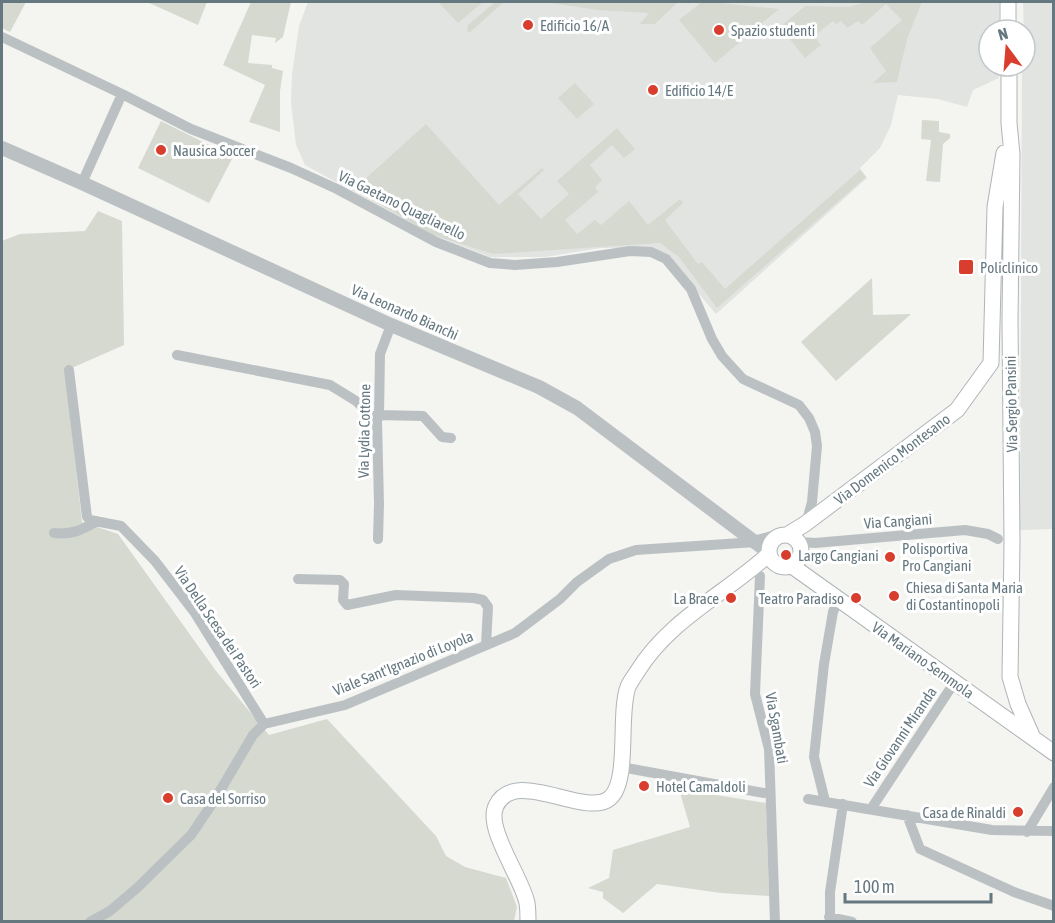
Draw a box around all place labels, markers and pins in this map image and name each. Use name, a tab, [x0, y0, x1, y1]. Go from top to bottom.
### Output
place label: Edificio 16/A	[540, 17, 610, 34]
marker: Edificio 16/A	[521, 18, 535, 32]
place label: Spazio studenti	[731, 22, 815, 39]
marker: Spazio studenti	[712, 23, 726, 37]
place label: Edificio 14/E	[665, 82, 734, 99]
marker: Edificio 14/E	[646, 83, 660, 97]
place label: Nausica Soccer	[173, 142, 256, 159]
marker: Nausica Soccer	[154, 143, 168, 157]
marker: Policlinico	[957, 258, 975, 276]
place label: Policlinico	[980, 259, 1038, 276]
place label: Polisportiva Pro Cangiani	[902, 540, 971, 574]
place label: Largo Cangiani	[798, 547, 879, 564]
marker: Largo Cangiani	[779, 548, 793, 562]
marker: Polisportiva Pro Cangiani	[883, 550, 897, 564]
place label: Chiesa di Santa Maria di Costantinopoli	[906, 579, 1023, 613]
marker: Chiesa di Santa Maria di Costantinopoli	[887, 589, 901, 603]
place label: La Brace	[674, 590, 719, 607]
place label: Teatro Paradiso	[759, 590, 844, 607]
marker: La Brace	[724, 591, 738, 605]
marker: Teatro Paradiso	[849, 591, 863, 605]
place label: Hotel Camaldoli	[656, 778, 746, 795]
marker: Hotel Camaldoli	[637, 779, 651, 793]
place label: Casa del Sorriso	[180, 790, 266, 807]
marker: Casa del Sorriso	[161, 791, 175, 805]
place label: Casa de Rinaldi	[922, 804, 1006, 821]
marker: Casa de Rinaldi	[1011, 805, 1025, 819]

